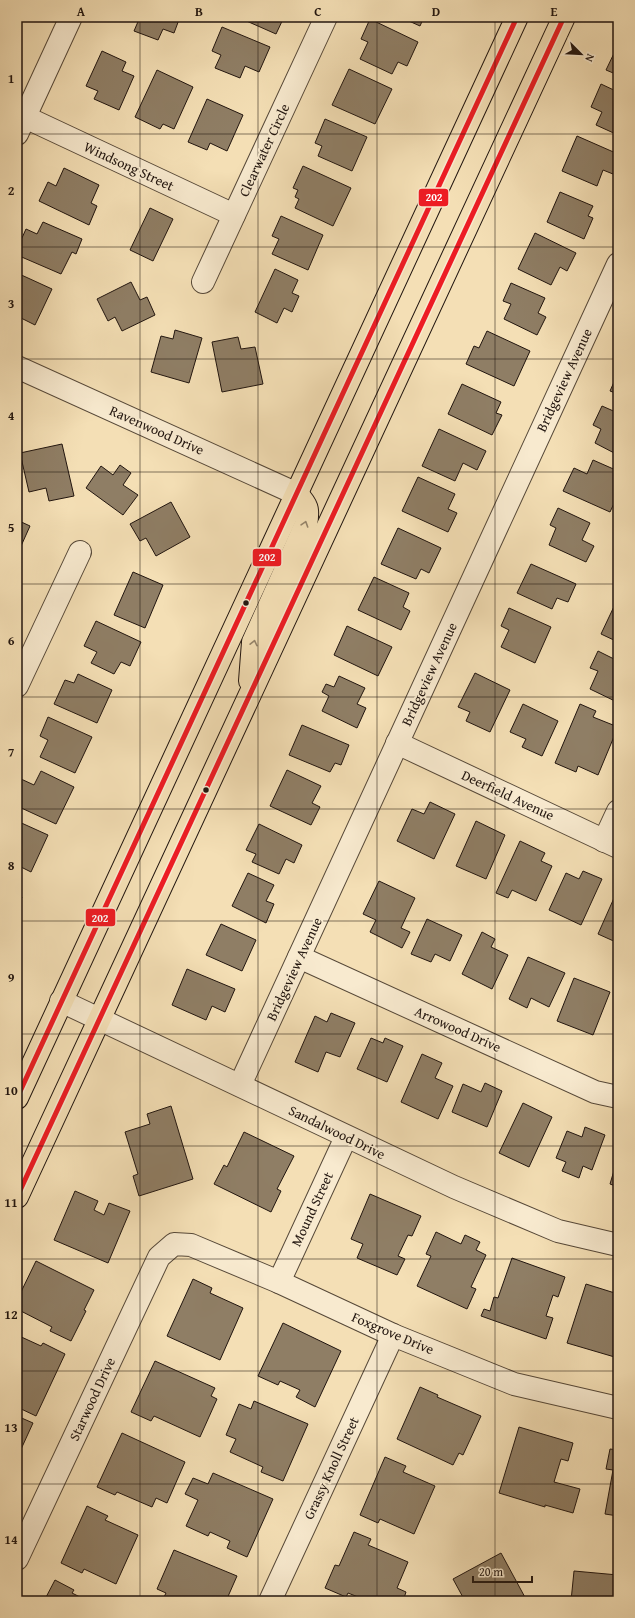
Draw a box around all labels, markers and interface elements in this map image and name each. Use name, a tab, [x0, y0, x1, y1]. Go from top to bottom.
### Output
text: A	[77, 2, 86, 21]
text: B	[195, 2, 203, 21]
text: C	[314, 2, 322, 21]
text: D	[432, 2, 440, 21]
text: E	[551, 2, 558, 21]
north arrow	[561, 34, 601, 74]
text: N	[581, 51, 599, 65]
text: 1	[8, 69, 14, 88]
street label: Clearwater Circle	[234, 100, 295, 200]
street label: Windsong Street	[81, 136, 177, 196]
text: 2	[8, 181, 15, 200]
line badge: 202	[418, 188, 449, 207]
text: 202	[425, 189, 443, 205]
text: 3	[8, 294, 14, 313]
street label: Bridgeview Avenue	[531, 325, 597, 435]
street label: Ravenwood Drive	[107, 400, 208, 460]
text: 4	[8, 406, 15, 425]
text: 5	[8, 518, 15, 537]
one-way arrow	[300, 521, 309, 528]
line badge: 202	[252, 548, 282, 567]
text: 202	[258, 549, 276, 565]
unlabelled marker	[241, 598, 251, 608]
street label: Bridgeview Avenue	[396, 619, 462, 729]
text: 6	[8, 631, 15, 650]
one-way arrow	[249, 640, 258, 647]
text: 7	[8, 743, 15, 762]
street label: Deerfield Avenue	[458, 765, 558, 825]
unlabelled marker	[201, 785, 211, 795]
text: 8	[8, 856, 15, 875]
line badge: 202	[85, 908, 116, 927]
text: 202	[91, 910, 109, 926]
street label: Bridgeview Avenue	[261, 914, 327, 1024]
text: 9	[8, 968, 15, 987]
street label: Arrowood Drive	[412, 1001, 505, 1057]
text: 10	[4, 1081, 18, 1100]
street label: Sandalwood Drive	[285, 1100, 389, 1164]
street label: Mound Street	[286, 1168, 338, 1249]
text: 11	[4, 1193, 18, 1212]
text: 12	[4, 1305, 18, 1324]
street label: Foxgrove Drive	[349, 1307, 438, 1359]
street label: Starwood Drive	[64, 1354, 120, 1444]
street label: Grassy Knoll Street	[298, 1413, 364, 1523]
text: 13	[4, 1418, 18, 1437]
text: 14	[4, 1530, 18, 1549]
scale bar	[473, 1558, 532, 1584]
text: 20 m	[479, 1563, 503, 1580]

